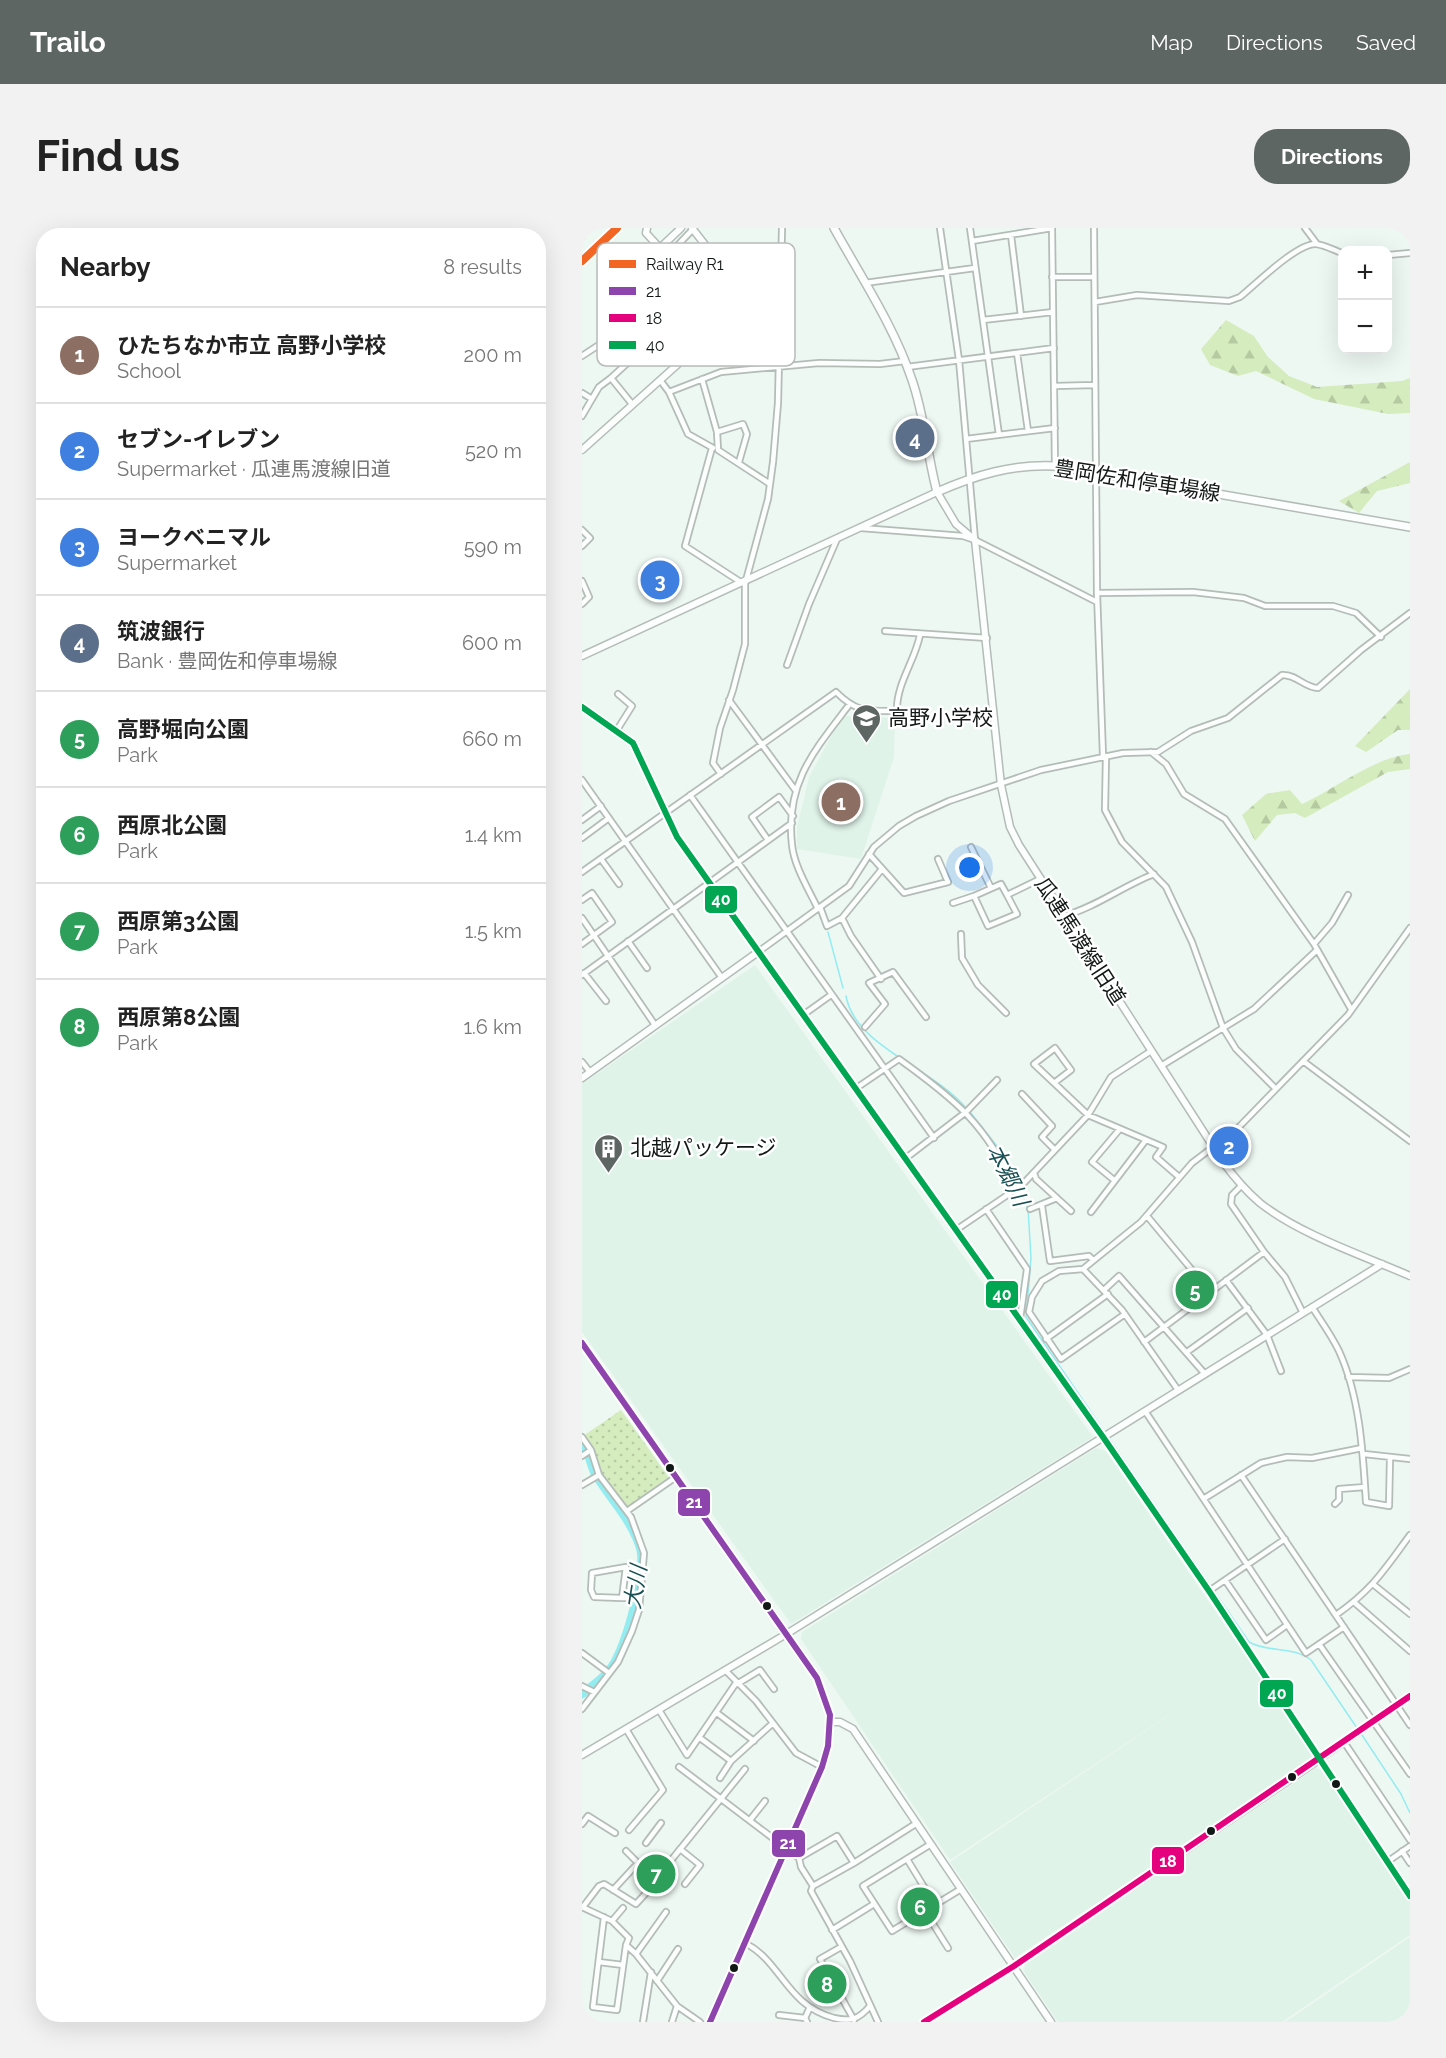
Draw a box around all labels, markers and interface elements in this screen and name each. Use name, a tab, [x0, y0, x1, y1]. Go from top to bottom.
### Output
text: Trailo	[30, 26, 106, 59]
text: Map	[1150, 30, 1193, 55]
text: Directions	[1226, 30, 1323, 55]
text: Saved	[1356, 30, 1416, 55]
button: Directions	[1254, 129, 1410, 184]
text: Find us	[36, 132, 180, 181]
legend	[597, 243, 795, 366]
map controls	[1338, 246, 1392, 354]
button: +	[1338, 246, 1392, 300]
text: Nearby	[60, 252, 150, 282]
text: 8 results	[443, 255, 522, 279]
text: Railway R1	[646, 255, 724, 274]
text: 21	[646, 282, 661, 301]
button: −	[1338, 300, 1392, 354]
text: 18	[646, 309, 662, 328]
text: ひたちなか市立 高野小学校	[117, 332, 386, 358]
text: 40	[646, 336, 665, 355]
text: 1	[75, 343, 84, 367]
text: 200 m	[464, 343, 522, 367]
text: School	[117, 359, 181, 383]
pin: 4	[896, 416, 934, 460]
text: セブン-イレブン	[117, 426, 280, 452]
text: 2	[74, 439, 85, 463]
text: 520 m	[465, 439, 522, 463]
street label: 豊岡佐和停車場線	[1052, 455, 1222, 506]
text: Supermarket · 瓜連馬渡線旧道	[117, 457, 391, 481]
text: ヨークベニマル	[117, 524, 271, 550]
text: 3	[74, 535, 85, 559]
text: 590 m	[464, 535, 522, 559]
text: Supermarket	[117, 551, 237, 575]
pin: 3	[640, 558, 680, 602]
text: 筑波銀行	[117, 618, 205, 644]
text: 4	[74, 631, 85, 655]
text: 600 m	[462, 631, 522, 655]
text: Bank · 豊岡佐和停車場線	[117, 649, 337, 673]
school or university icon: 高野小学校	[851, 702, 883, 744]
place label: 高野小学校	[888, 705, 993, 730]
text: 高野堀向公園	[117, 716, 249, 742]
text: 5	[74, 727, 85, 751]
text: 660 m	[462, 727, 522, 751]
text: Park	[117, 743, 158, 767]
pin: 1	[822, 780, 860, 824]
text: 西原北公園	[117, 812, 227, 838]
text: 6	[73, 823, 86, 847]
text: 1.4 km	[465, 823, 522, 847]
text: Park	[117, 839, 158, 863]
your location	[955, 853, 984, 882]
street label: 瓜連馬渡線旧道	[1030, 872, 1131, 1009]
line badge: 40	[704, 885, 738, 914]
text: 40	[712, 890, 731, 909]
text: 西原第3公園	[117, 908, 239, 934]
text: 7	[74, 919, 85, 943]
text: 1.5 km	[465, 919, 522, 943]
text: Park	[117, 935, 158, 959]
text: 西原第8公園	[117, 1004, 240, 1030]
text: 8	[73, 1015, 86, 1039]
text: 1.6 km	[464, 1015, 522, 1039]
text: Park	[117, 1031, 158, 1055]
pin: 2	[1210, 1124, 1248, 1168]
building icon: 北越パッケージ	[593, 1132, 625, 1174]
place label: 北越パッケージ	[630, 1135, 777, 1160]
water label: 本郷川	[981, 1140, 1035, 1212]
pin: 5	[1176, 1268, 1214, 1312]
line badge: 40	[985, 1280, 1019, 1309]
text: 40	[993, 1285, 1012, 1304]
unlabelled marker	[664, 1462, 676, 1474]
line badge: 21	[677, 1488, 711, 1517]
text: 21	[686, 1493, 703, 1512]
water label: 大川	[619, 1561, 652, 1611]
unlabelled marker	[761, 1600, 773, 1612]
line badge: 40	[1259, 1679, 1294, 1708]
text: 40	[1268, 1684, 1287, 1703]
unlabelled marker	[1286, 1771, 1298, 1783]
unlabelled marker	[1330, 1778, 1342, 1790]
unlabelled marker	[1205, 1825, 1217, 1837]
line badge: 21	[771, 1829, 806, 1858]
text: 21	[780, 1834, 797, 1853]
line badge: 18	[1151, 1846, 1185, 1875]
pin: 7	[636, 1852, 676, 1896]
text: 18	[1159, 1852, 1177, 1871]
pin: 6	[900, 1884, 940, 1930]
unlabelled marker	[728, 1962, 740, 1974]
pin: 8	[808, 1962, 846, 2006]

